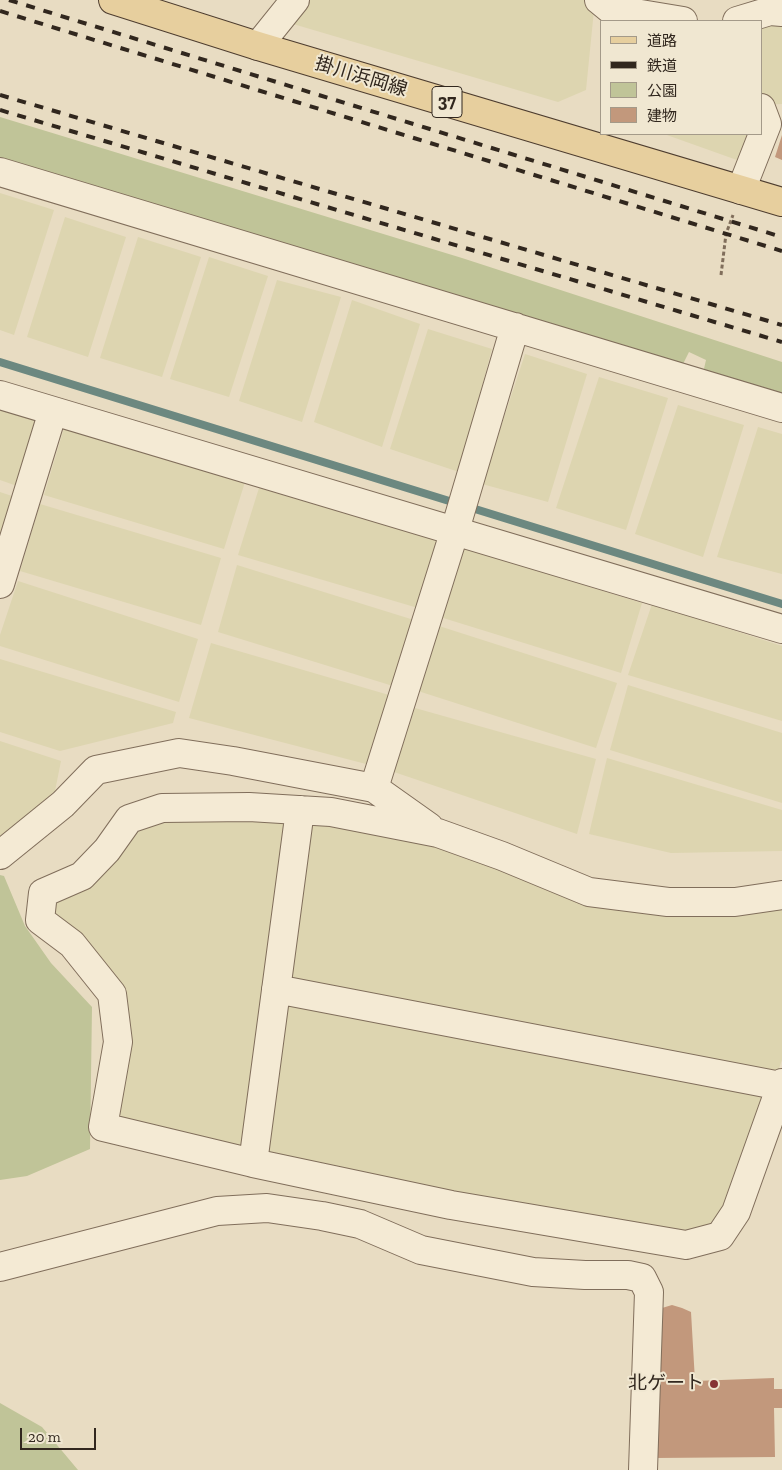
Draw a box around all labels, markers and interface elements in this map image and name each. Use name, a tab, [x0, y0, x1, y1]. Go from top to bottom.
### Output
legend	[600, 20, 762, 135]
text: 道路	[647, 32, 677, 50]
street label: 掛川浜岡線	[312, 52, 410, 102]
text: 鉄道	[647, 57, 677, 75]
text: 公園	[647, 82, 677, 100]
road number: 37	[432, 86, 462, 118]
text: 建物	[647, 107, 677, 125]
place label: 北ゲート	[628, 1373, 704, 1395]
marker: 北ゲート	[708, 1378, 720, 1390]
scale bar	[22, 1418, 99, 1450]
text: 20 m	[28, 1428, 61, 1446]

